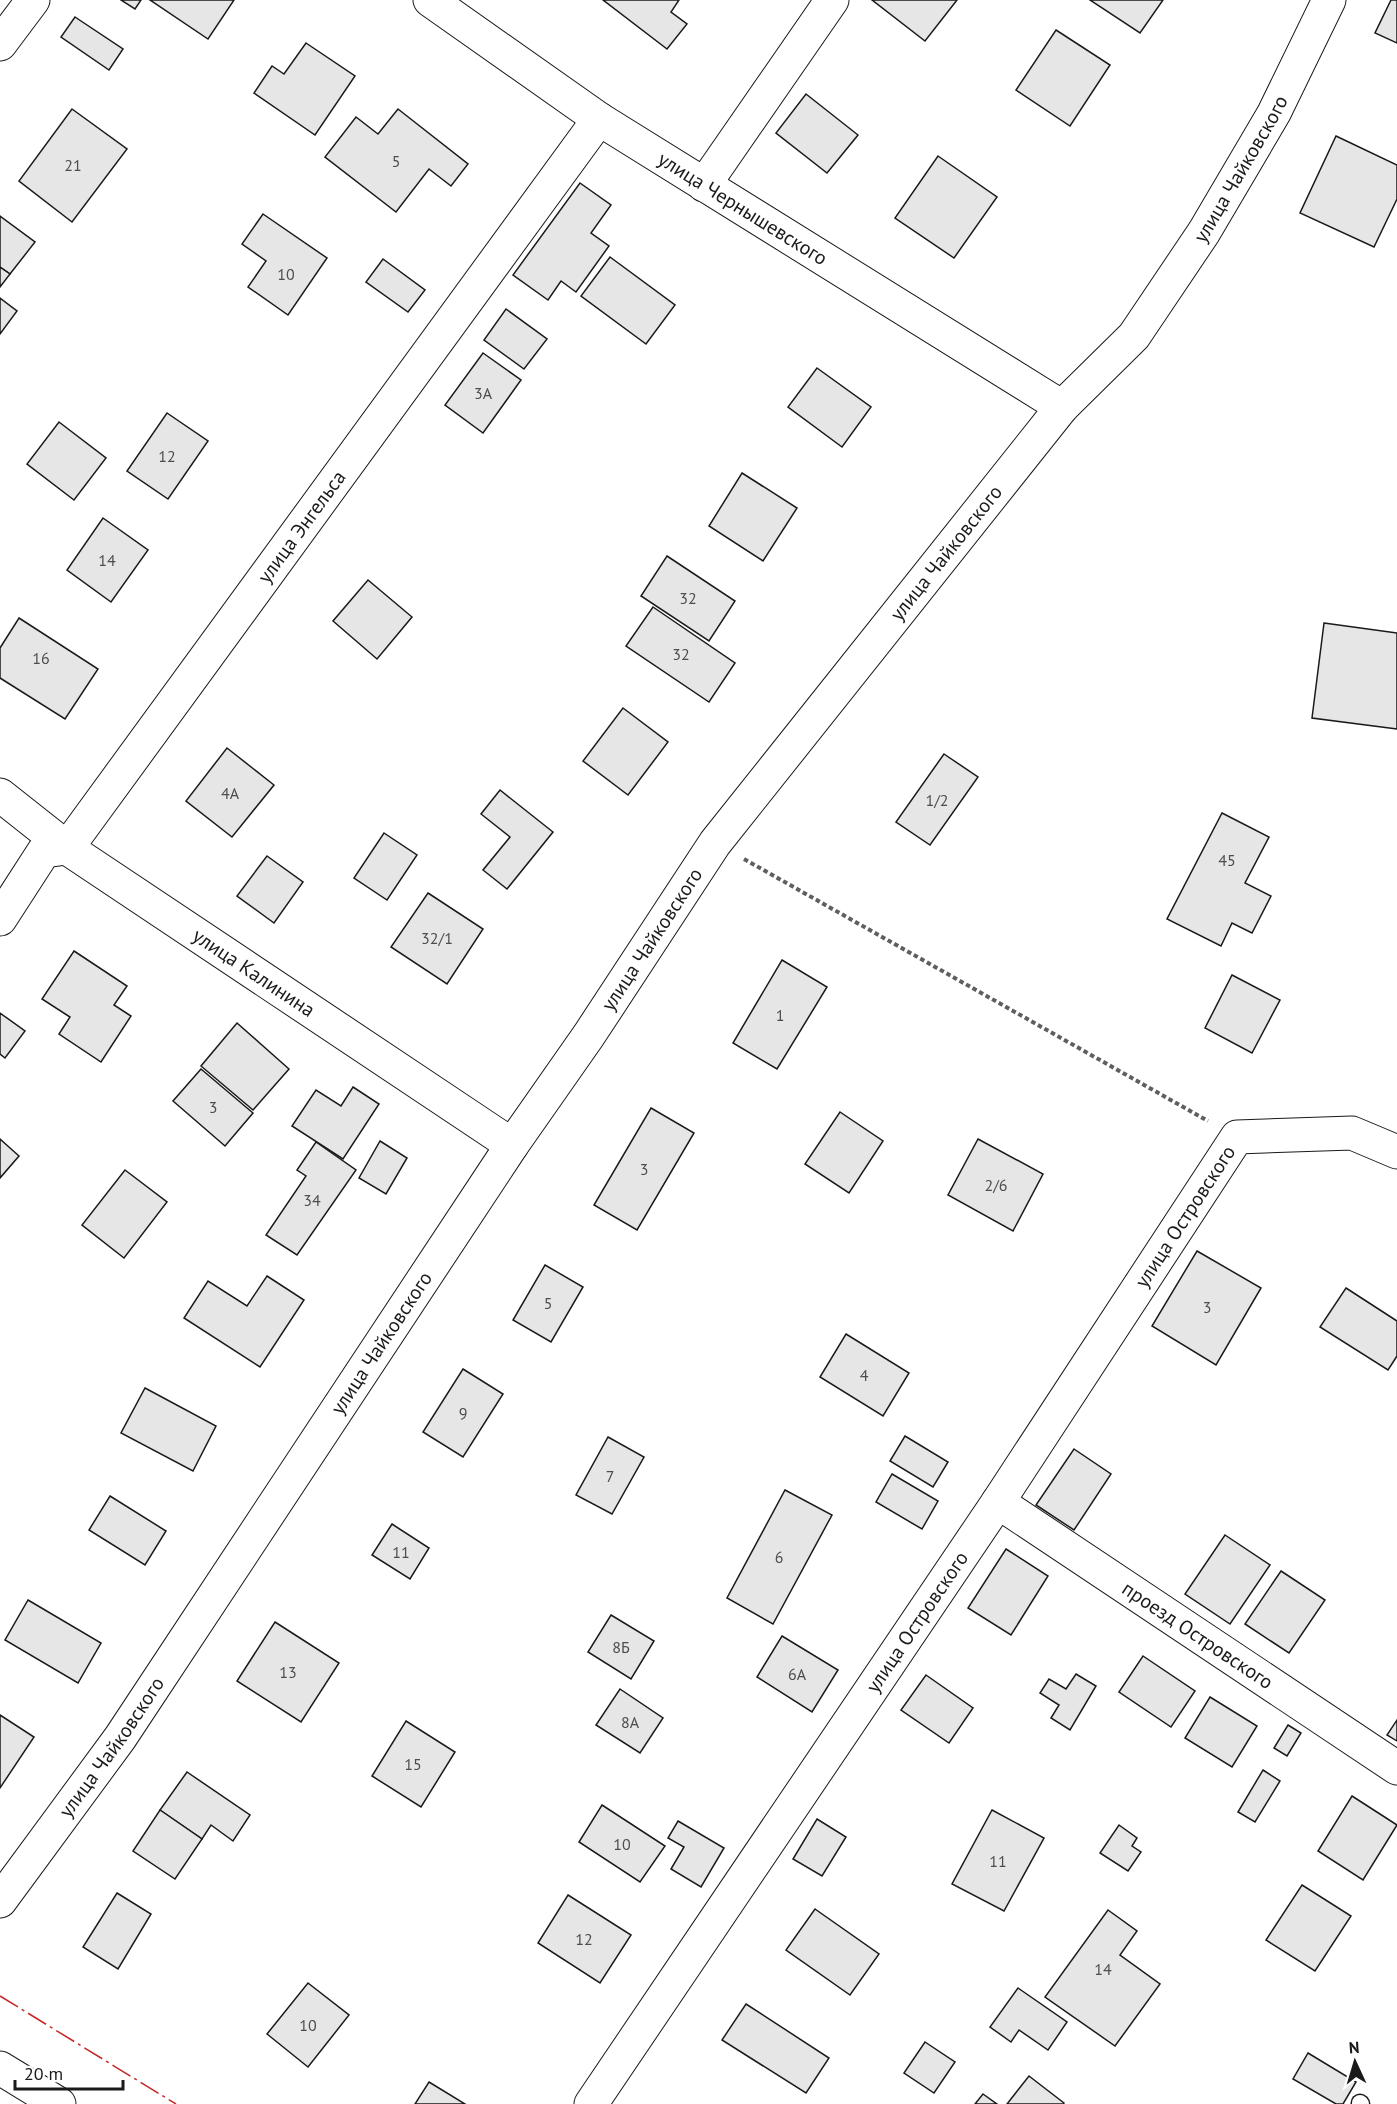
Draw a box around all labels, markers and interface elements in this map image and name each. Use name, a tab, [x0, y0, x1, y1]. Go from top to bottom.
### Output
street label: улица Чайковского	[1188, 91, 1294, 248]
street label: улица Чернышевского	[653, 146, 832, 271]
house number: 5	[392, 151, 400, 171]
house number: 21	[64, 155, 82, 175]
house number: 10	[277, 264, 295, 284]
house number: 3А	[474, 383, 493, 403]
house number: 12	[158, 446, 176, 466]
street label: улица Энгельса	[252, 465, 351, 588]
street label: улица Чайковского	[884, 480, 1008, 626]
house number: 14	[98, 550, 116, 570]
house number: 32	[679, 588, 697, 608]
house number: 32	[672, 644, 690, 664]
house number: 16	[32, 648, 50, 668]
house number: 4А	[221, 783, 240, 803]
house number: 1/2	[925, 790, 949, 810]
house number: 45	[1218, 850, 1236, 870]
street label: улица Чайковского	[595, 863, 708, 1016]
street label: улица Калинина	[188, 922, 320, 1023]
house number: 32/1	[421, 928, 453, 948]
house number: 1	[776, 1005, 784, 1025]
house number: 3	[209, 1097, 217, 1117]
street label: улица Островского	[1129, 1140, 1241, 1293]
house number: 3	[640, 1159, 648, 1179]
house number: 2/6	[984, 1175, 1008, 1195]
house number: 34	[303, 1190, 321, 1210]
street label: улица Чайковского	[324, 1266, 438, 1419]
house number: 5	[544, 1293, 552, 1313]
house number: 3	[1203, 1297, 1211, 1317]
house number: 4	[860, 1365, 869, 1385]
house number: 9	[459, 1403, 467, 1423]
house number: 7	[606, 1466, 614, 1486]
house number: 11	[392, 1542, 410, 1562]
street label: улица Островского	[860, 1546, 974, 1698]
house number: 6	[775, 1547, 783, 1567]
street label: проезд Островского	[1117, 1575, 1278, 1695]
house number: 8Б	[612, 1637, 630, 1657]
house number: 13	[279, 1662, 297, 1682]
house number: 6А	[788, 1664, 807, 1684]
street label: улица Чайковского	[53, 1672, 170, 1823]
house number: 8А	[621, 1712, 640, 1732]
house number: 15	[404, 1754, 422, 1774]
house number: 10	[613, 1834, 631, 1854]
house number: 11	[989, 1851, 1007, 1871]
house number: 12	[575, 1929, 593, 1949]
house number: 14	[1094, 1959, 1112, 1979]
house number: 10	[299, 2015, 317, 2035]
north arrow	[1325, 2032, 1385, 2092]
text: N	[1348, 2037, 1360, 2057]
scale bar	[15, 2053, 123, 2091]
text: 20 m	[24, 2062, 63, 2085]

